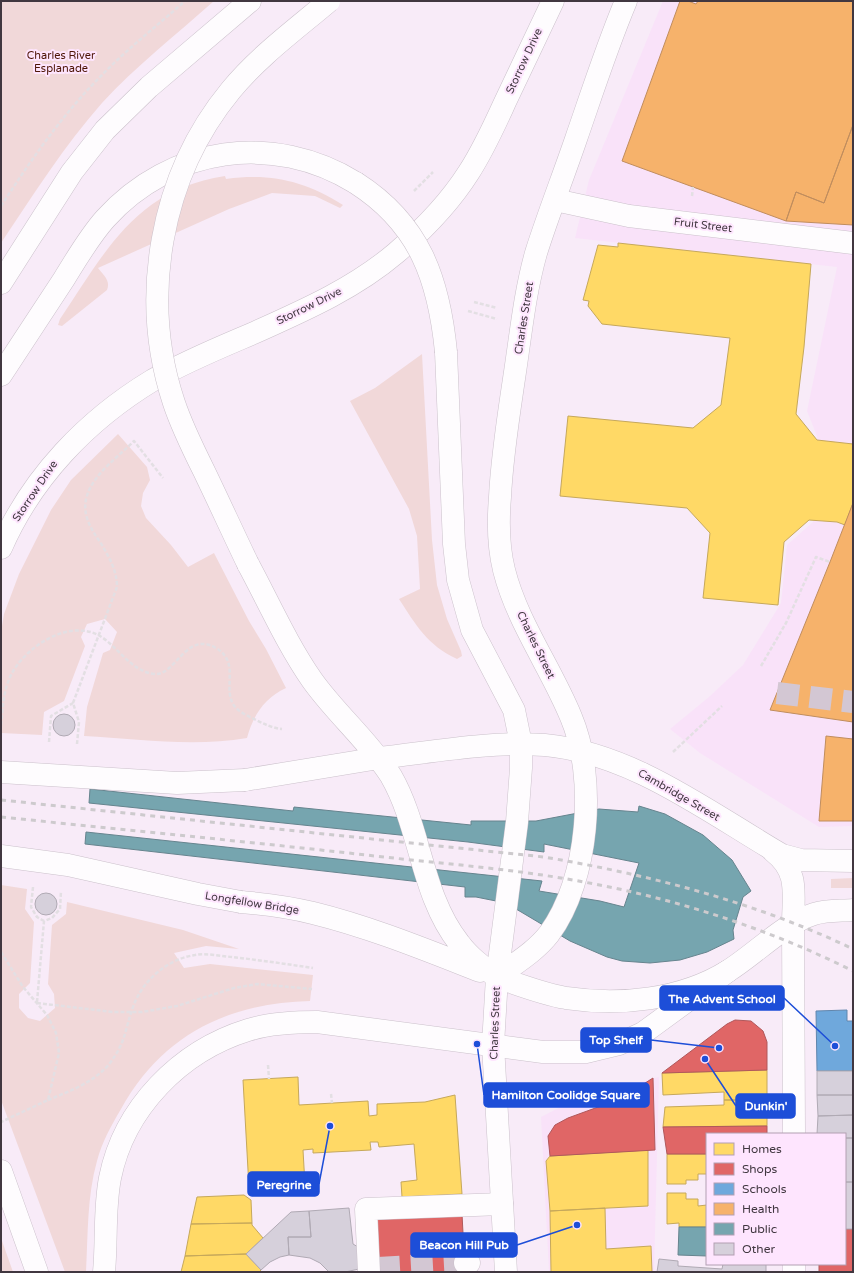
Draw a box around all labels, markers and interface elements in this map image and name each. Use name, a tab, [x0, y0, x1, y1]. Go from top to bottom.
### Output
street label: Storrow Drive	[503, 26, 545, 96]
park label: Charles River Esplanade	[27, 49, 96, 75]
street label: Fruit Street	[673, 215, 733, 235]
street label: Charles Street	[512, 281, 536, 355]
street label: Storrow Drive	[274, 285, 344, 327]
street label: Storrow Drive	[10, 458, 60, 524]
street label: Charles Street	[514, 609, 558, 681]
street label: Cambridge Street	[636, 766, 722, 824]
street label: Longfellow Bridge	[204, 889, 300, 917]
street label: Charles Street	[487, 986, 503, 1060]
callout: The Advent School	[660, 986, 784, 1010]
text: The Advent School	[667, 992, 776, 1006]
callout: Top Shelf	[581, 1028, 651, 1052]
text: Top Shelf	[588, 1033, 643, 1048]
callout: Hamilton Coolidge Square	[484, 1083, 649, 1107]
text: Hamilton Coolidge Square	[491, 1088, 641, 1103]
callout: Dunkin'	[736, 1094, 795, 1118]
text: Dunkin'	[744, 1099, 788, 1113]
legend	[706, 1133, 846, 1265]
text: Homes	[742, 1142, 782, 1156]
text: Shops	[742, 1162, 777, 1176]
callout: Peregrine	[248, 1172, 319, 1196]
text: Peregrine	[256, 1178, 312, 1193]
text: Schools	[742, 1182, 787, 1196]
text: Health	[742, 1202, 779, 1216]
text: Public	[742, 1222, 777, 1236]
callout: Beacon Hill Pub	[411, 1233, 517, 1257]
text: Beacon Hill Pub	[419, 1238, 509, 1252]
text: Other	[742, 1242, 775, 1256]

